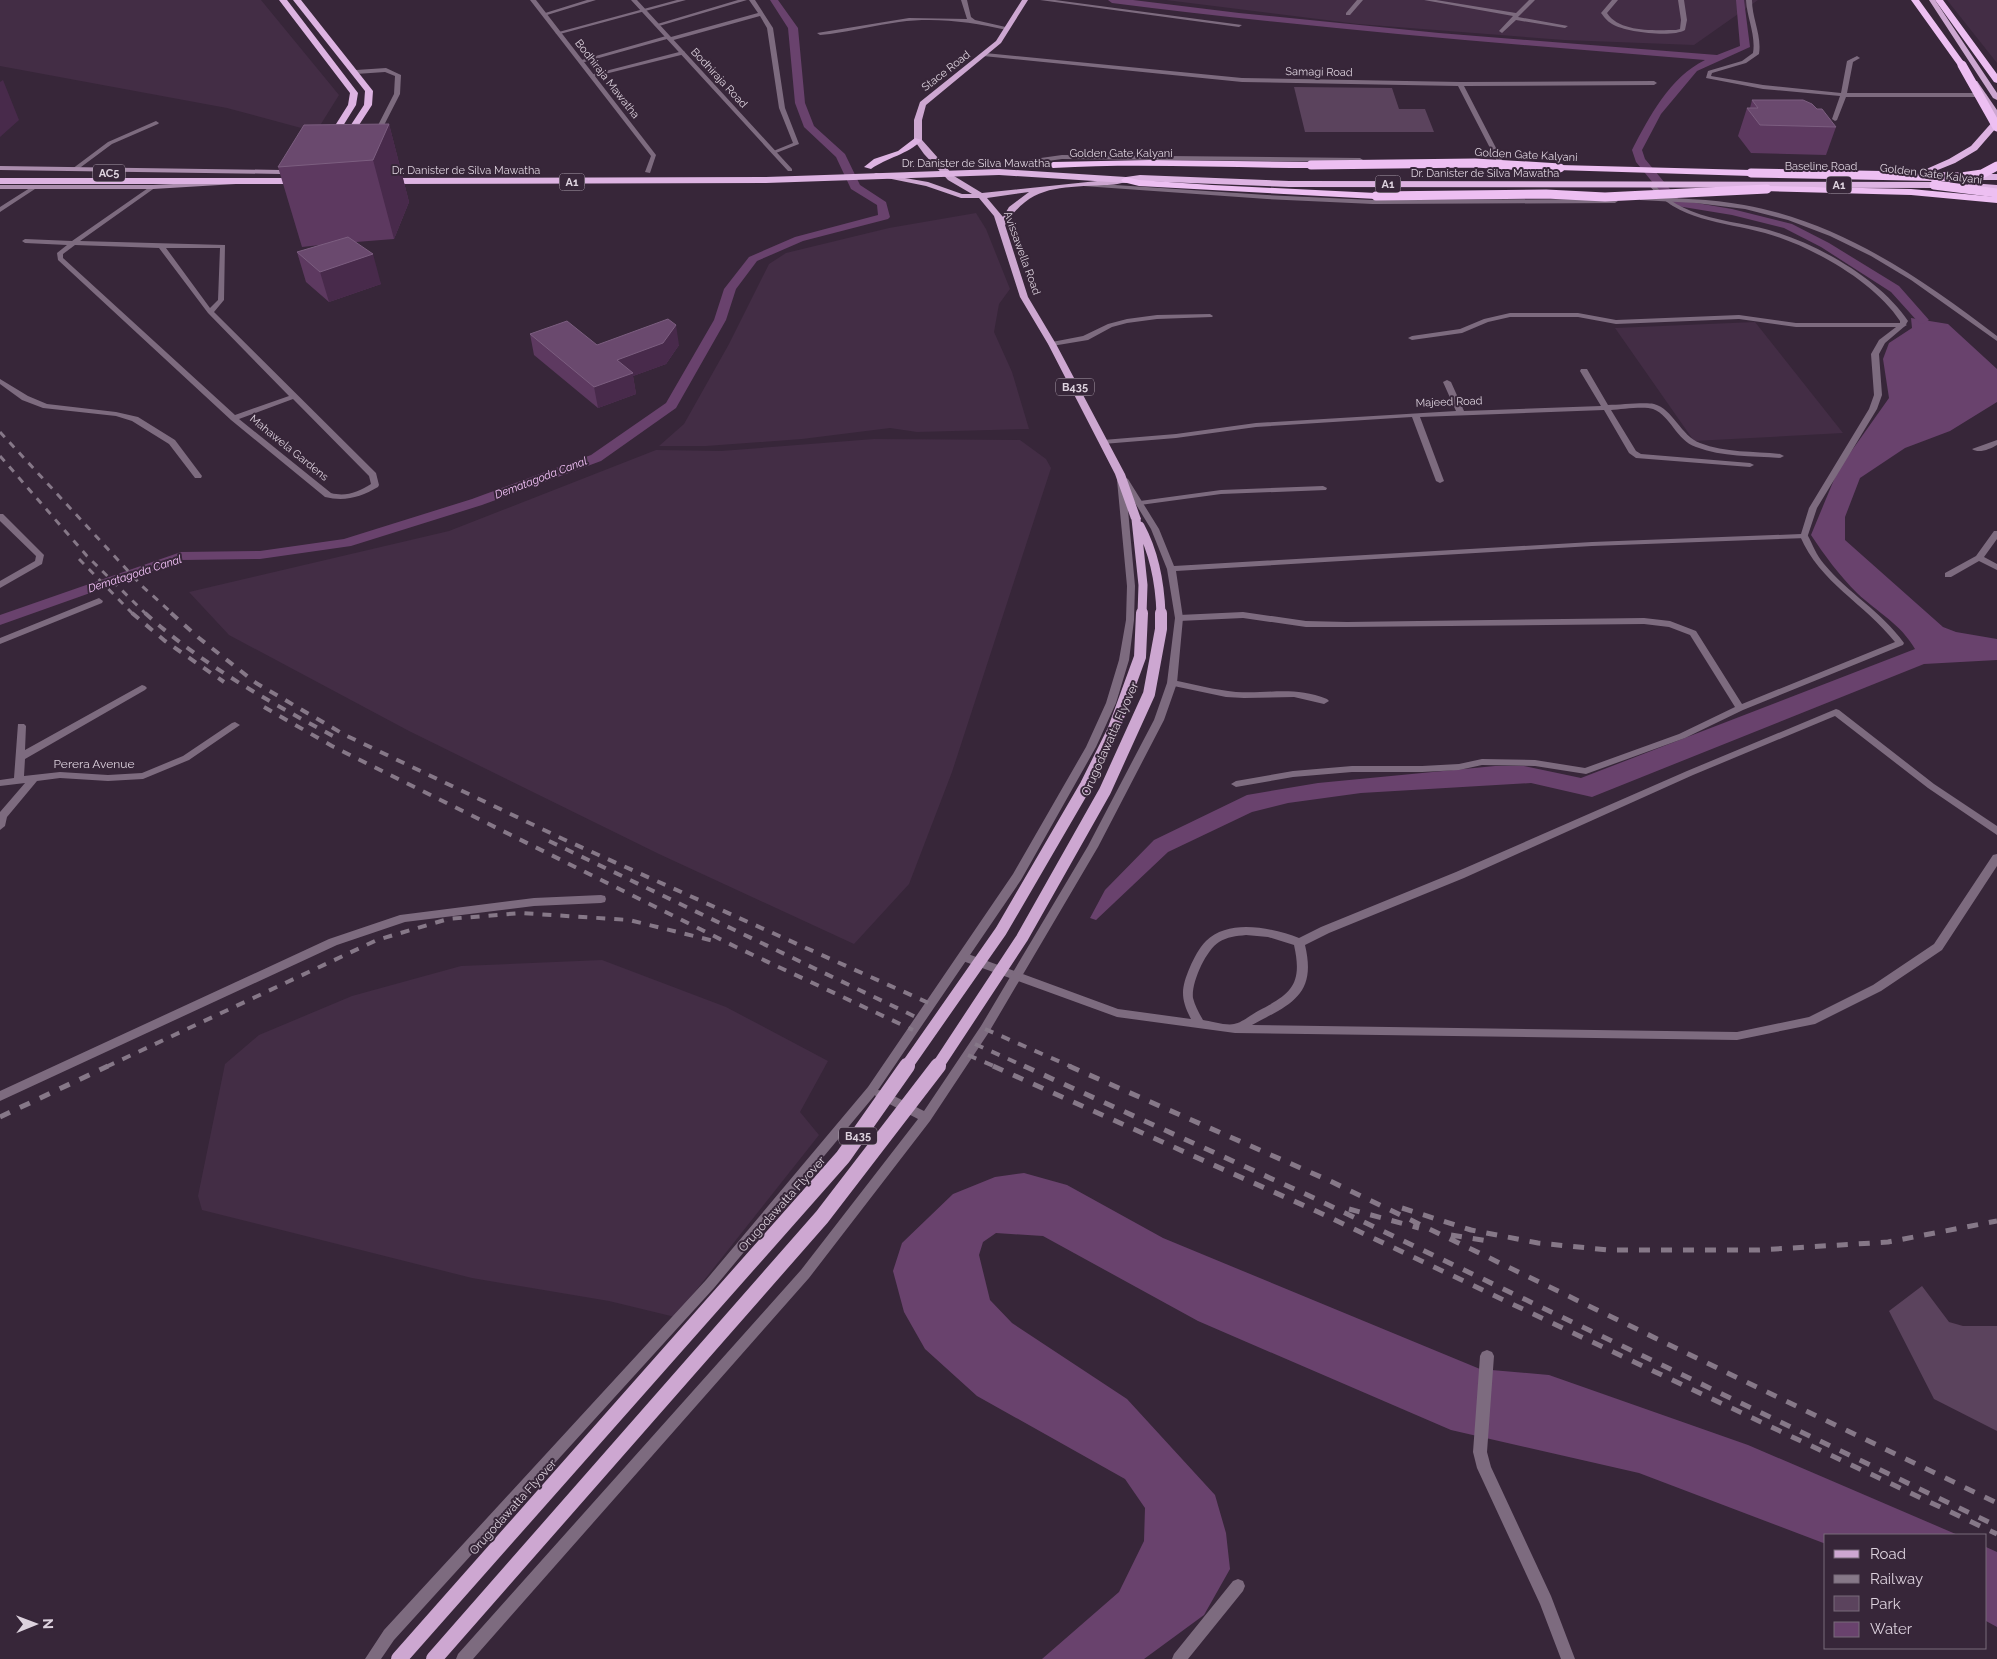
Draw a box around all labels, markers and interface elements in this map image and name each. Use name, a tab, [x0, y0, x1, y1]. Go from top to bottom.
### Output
street label: Bodhiraja Mawatha	[572, 37, 642, 121]
street label: Bodhiraja Road	[688, 45, 750, 111]
street label: Stace Road	[919, 48, 973, 94]
street label: Samagi Road	[1285, 65, 1353, 79]
street label: Golden Gate Kalyani	[1474, 146, 1578, 164]
street label: Golden Gate Kalyani	[1069, 147, 1173, 160]
street label: Dr. Danister de Silva Mawatha	[902, 157, 1050, 170]
street label: Baseline Road	[1785, 160, 1857, 173]
street label: Golden Gate Kalyani	[1879, 161, 1983, 187]
road number: AC5	[93, 164, 125, 182]
street label: Dr. Danister de Silva Mawatha	[392, 164, 540, 177]
street label: Dr. Danister de Silva Mawatha	[1411, 167, 1559, 180]
road number: A1	[560, 173, 584, 190]
road number: A1	[1376, 175, 1400, 192]
road number: A1	[1826, 176, 1852, 194]
street label: Avissawella Road	[1001, 209, 1043, 297]
road number: B435	[1056, 378, 1094, 396]
street label: Majeed Road	[1415, 394, 1483, 410]
street label: Mahawela Gardens	[247, 412, 331, 484]
water label: Dematagoda Canal	[493, 454, 589, 502]
water label: Dematagoda Canal	[86, 553, 184, 595]
street label: Orugodawatta Flyover	[1079, 679, 1142, 798]
street label: Perera Avenue	[54, 757, 134, 771]
road number: B435	[839, 1128, 877, 1144]
street label: Orugodawatta Flyover	[736, 1153, 829, 1254]
street label: Orugodawatta Flyover	[467, 1456, 560, 1557]
legend	[1824, 1534, 1987, 1649]
text: Road	[1870, 1545, 1906, 1563]
text: Railway	[1870, 1570, 1923, 1588]
text: Park	[1870, 1595, 1901, 1613]
north arrow	[10, 1599, 60, 1649]
text: N	[40, 1618, 56, 1629]
text: Water	[1870, 1620, 1913, 1638]

